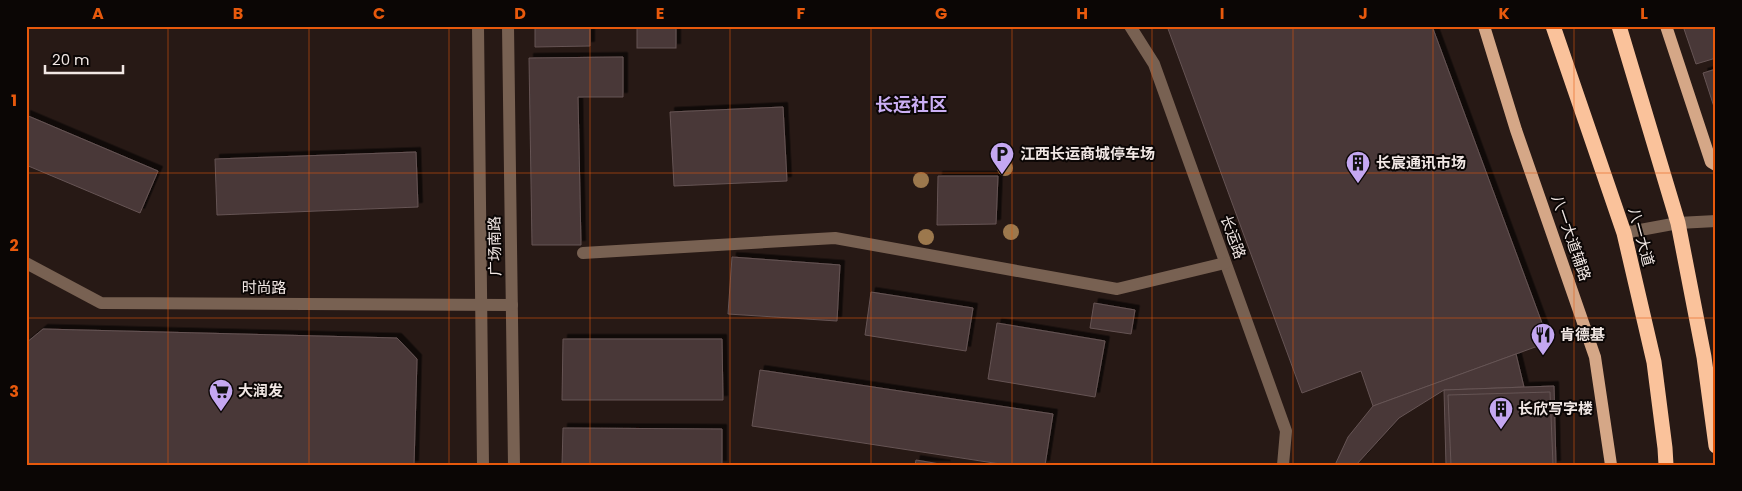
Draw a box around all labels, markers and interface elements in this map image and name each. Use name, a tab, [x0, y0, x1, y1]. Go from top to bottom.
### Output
text: A	[92, 2, 104, 25]
text: B	[233, 2, 243, 25]
text: C	[373, 2, 385, 25]
text: D	[514, 2, 526, 25]
text: E	[656, 2, 664, 25]
text: F	[797, 2, 806, 25]
text: G	[935, 2, 947, 25]
text: H	[1076, 2, 1088, 25]
text: I	[1220, 2, 1224, 25]
text: J	[1358, 2, 1368, 25]
text: K	[1498, 2, 1510, 25]
text: L	[1640, 2, 1648, 25]
scale bar	[45, 42, 122, 74]
text: 20 m	[52, 49, 90, 70]
text: 1	[11, 89, 17, 112]
district label: 长运社区	[875, 92, 947, 117]
parking icon: 江西长运商城停车场	[989, 141, 1015, 175]
place label: 江西长运商城停车场	[1020, 143, 1155, 164]
building icon: 长宸通讯市场	[1345, 150, 1371, 184]
place label: 长宸通讯市场	[1376, 152, 1466, 173]
street label: 八一大道辅路	[1547, 192, 1596, 284]
street label: 八一大道	[1624, 205, 1659, 269]
street label: 长运路	[1216, 212, 1251, 262]
street label: 广场南路	[483, 216, 506, 276]
text: 2	[9, 234, 19, 257]
street label: 时尚路	[241, 277, 287, 298]
restaurant icon: 肯德基	[1530, 322, 1556, 356]
place label: 肯德基	[1560, 324, 1605, 345]
supermarket icon: 大润发	[208, 378, 234, 412]
text: 3	[9, 380, 19, 403]
place label: 大润发	[238, 380, 283, 401]
building icon: 长欣写字楼	[1488, 396, 1514, 430]
place label: 长欣写字楼	[1518, 398, 1593, 419]

